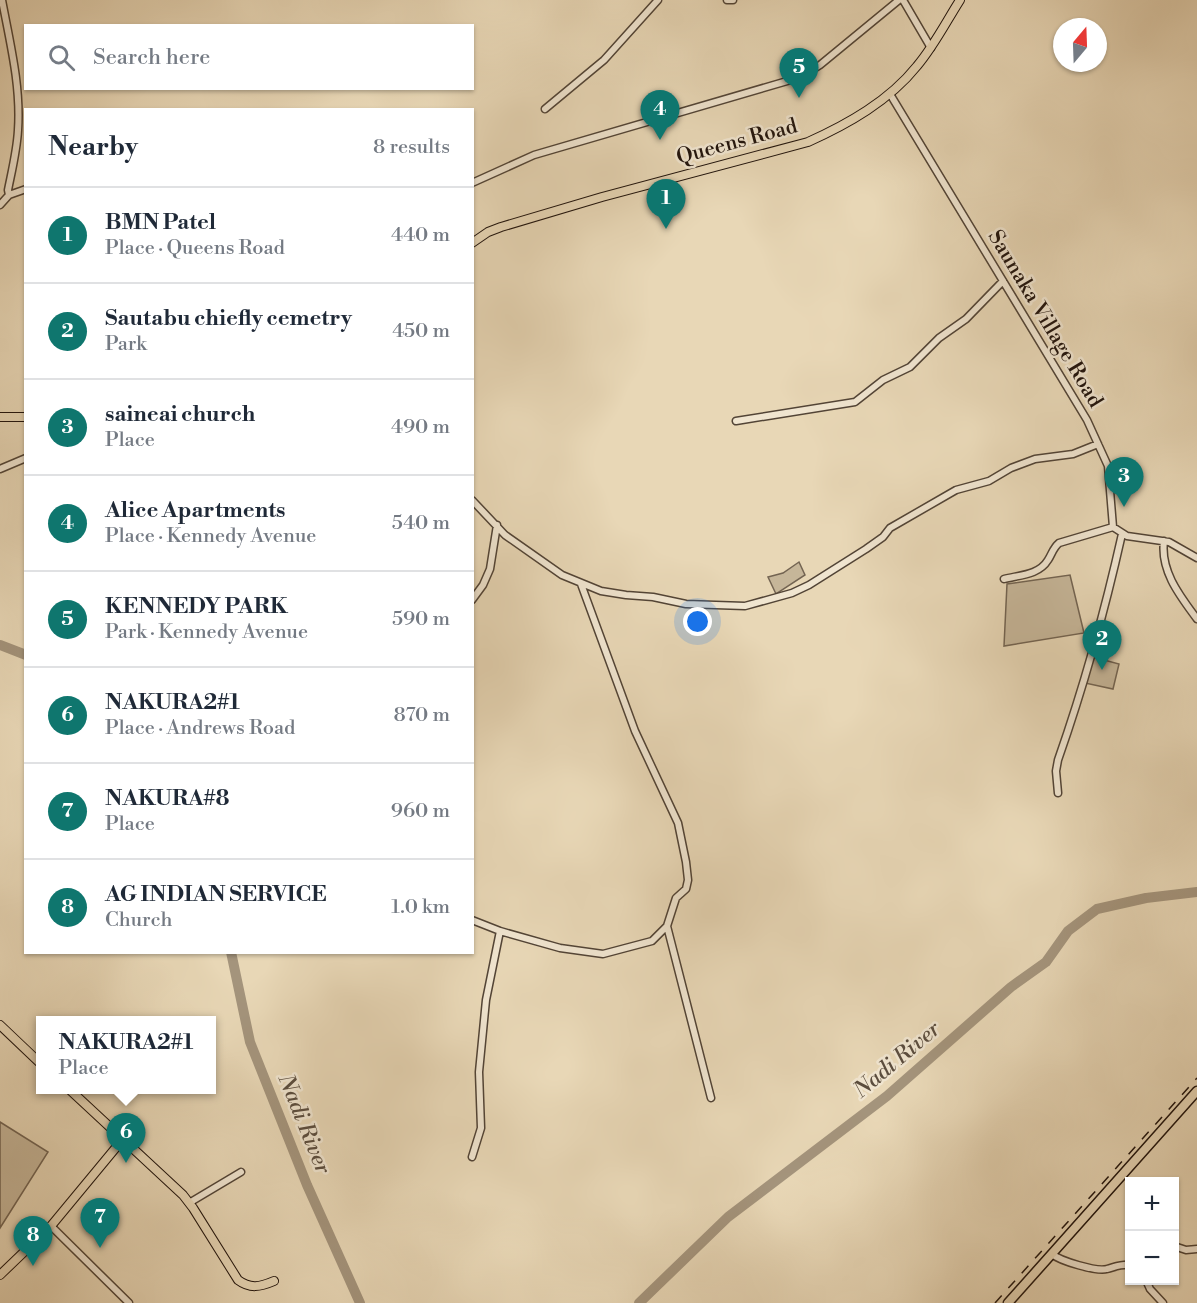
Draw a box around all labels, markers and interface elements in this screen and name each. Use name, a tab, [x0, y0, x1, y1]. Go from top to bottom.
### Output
north arrow	[1053, 18, 1107, 72]
search box	[24, 24, 474, 90]
icon: search	[45, 41, 78, 74]
text: Search here	[93, 44, 210, 71]
pin: 5	[780, 48, 818, 98]
pin: 4	[640, 90, 680, 140]
street label: Queens Road	[674, 113, 800, 171]
text: Nearby	[48, 131, 138, 163]
text: 8 results	[373, 135, 450, 160]
pin: 1	[646, 180, 686, 229]
text: BMN Patel	[105, 209, 216, 236]
text: 1	[63, 223, 72, 248]
text: 440 m	[391, 223, 450, 248]
street label: Saunaka Village Road	[982, 226, 1108, 413]
text: Place · Queens Road	[105, 236, 285, 261]
text: Sautabu chiefly cemetry	[105, 305, 352, 332]
text: 2	[61, 319, 74, 344]
text: 450 m	[392, 319, 450, 344]
text: Park	[105, 332, 147, 357]
text: saineai church	[105, 401, 255, 428]
text: 3	[61, 415, 74, 440]
text: 490 m	[391, 415, 450, 440]
text: Place	[105, 428, 155, 453]
pin: 3	[1104, 458, 1144, 507]
text: Alice Apartments	[105, 497, 285, 524]
text: 4	[61, 511, 74, 536]
text: 540 m	[392, 511, 450, 536]
text: Place · Kennedy Avenue	[105, 524, 316, 549]
text: KENNEDY PARK	[105, 593, 288, 620]
text: 5	[61, 607, 74, 632]
text: 590 m	[392, 607, 450, 632]
your location	[683, 607, 712, 636]
text: Park · Kennedy Avenue	[105, 620, 308, 645]
pin: 2	[1082, 620, 1122, 670]
text: NAKURA2#1	[105, 689, 240, 716]
text: 6	[61, 703, 74, 728]
text: 870 m	[393, 703, 450, 728]
text: Place · Andrews Road	[105, 716, 295, 741]
text: NAKURA#8	[105, 785, 229, 812]
text: 7	[62, 799, 73, 824]
text: 960 m	[391, 799, 450, 824]
text: Place	[105, 812, 155, 837]
text: AG INDIAN SERVICE	[105, 881, 327, 908]
text: 8	[61, 895, 74, 920]
text: 1.0 km	[391, 895, 450, 920]
text: Church	[105, 908, 172, 933]
water label: Nadi River	[847, 1015, 946, 1105]
popup	[36, 1016, 216, 1094]
text: NAKURA2#1	[59, 1029, 193, 1056]
text: Place	[59, 1056, 109, 1081]
water label: Nadi River	[271, 1069, 336, 1178]
pin: 6	[106, 1114, 146, 1163]
map controls	[1125, 1177, 1179, 1285]
button: +	[1125, 1177, 1179, 1231]
pin: 7	[80, 1198, 120, 1248]
pin: 8	[14, 1216, 52, 1266]
button: −	[1125, 1231, 1179, 1285]

